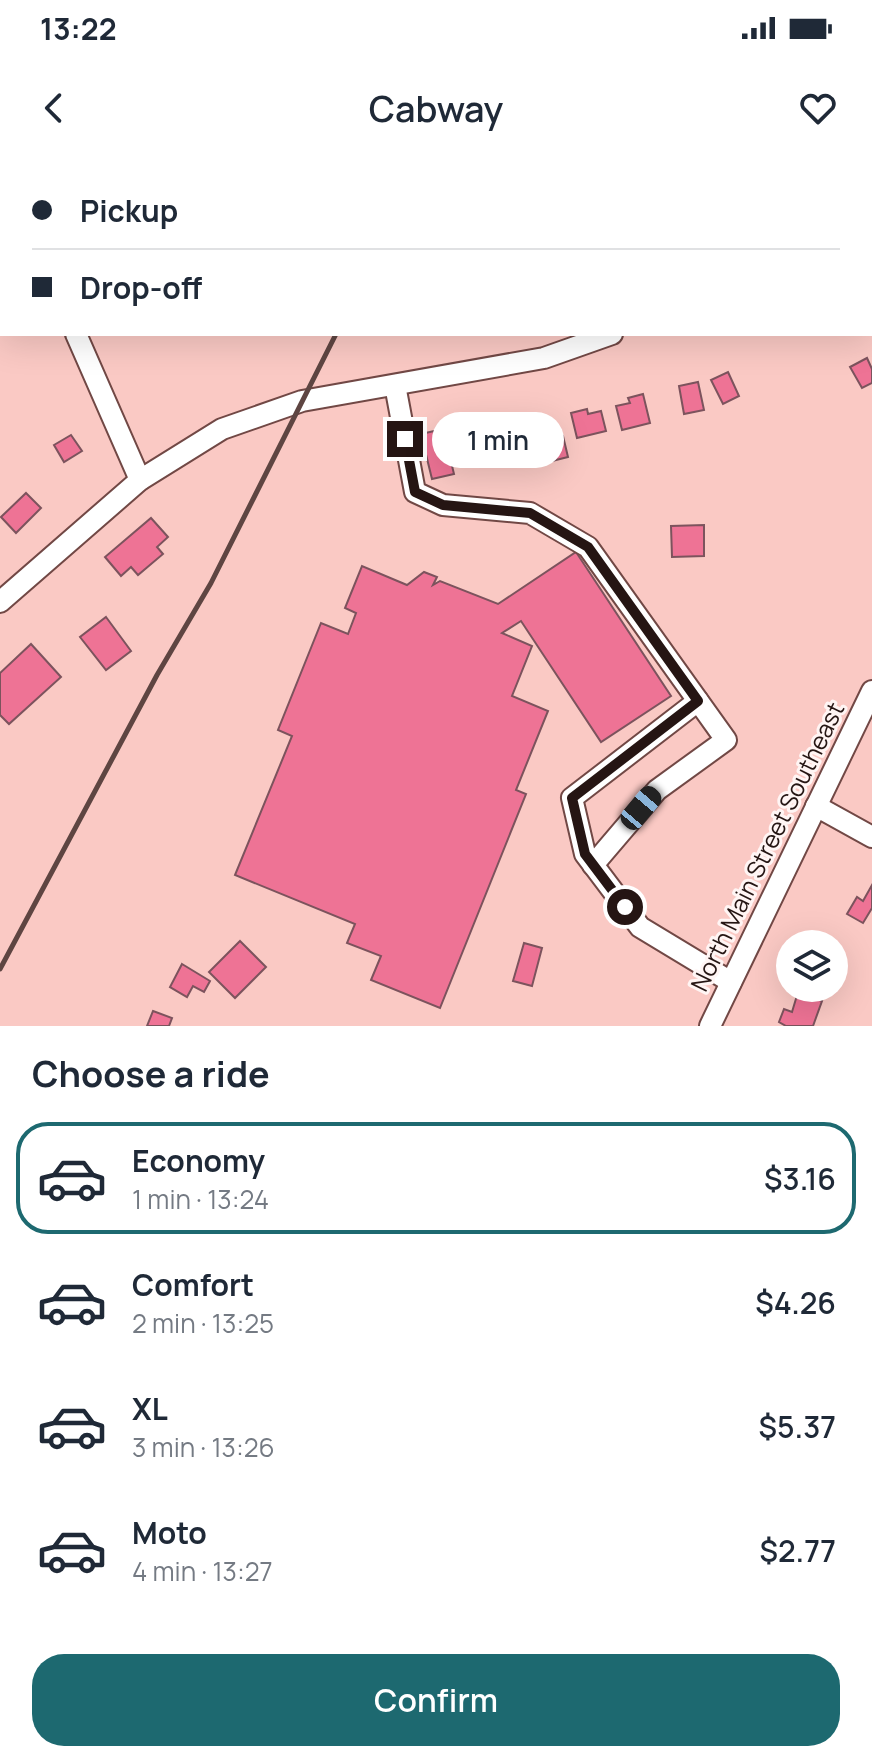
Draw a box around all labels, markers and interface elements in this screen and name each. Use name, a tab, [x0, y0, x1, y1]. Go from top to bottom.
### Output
text: 13:22	[40, 8, 117, 49]
text: Cabway	[369, 84, 503, 133]
icon: back	[32, 86, 76, 130]
icon: heart	[796, 86, 840, 130]
text: Pickup	[80, 190, 178, 231]
text: Drop-off	[80, 267, 202, 308]
callout: 1 min	[433, 411, 565, 467]
route end	[387, 421, 423, 457]
text: 1 min	[467, 422, 529, 458]
street label: North Main Street Southeast	[682, 696, 851, 996]
car	[616, 782, 666, 834]
route start	[607, 889, 643, 925]
map controls	[776, 930, 848, 1002]
button: layers	[776, 930, 848, 1002]
text: Choose a ride	[32, 1049, 270, 1098]
text: Economy	[132, 1140, 265, 1181]
icon: car	[36, 1142, 108, 1214]
text: $3.16	[764, 1158, 836, 1199]
text: 1 min · 13:24	[132, 1181, 269, 1217]
text: Comfort	[132, 1264, 254, 1305]
icon: car	[36, 1266, 108, 1338]
text: $4.26	[755, 1282, 836, 1323]
text: 2 min · 13:25	[132, 1305, 274, 1341]
text: XL	[132, 1388, 168, 1429]
icon: car	[36, 1390, 108, 1462]
text: $5.37	[759, 1406, 836, 1447]
text: 3 min · 13:26	[132, 1429, 275, 1465]
text: Moto	[132, 1512, 207, 1553]
icon: car	[36, 1514, 108, 1586]
text: $2.77	[760, 1530, 836, 1571]
text: 4 min · 13:27	[132, 1553, 273, 1589]
button: Confirm	[32, 1654, 840, 1746]

